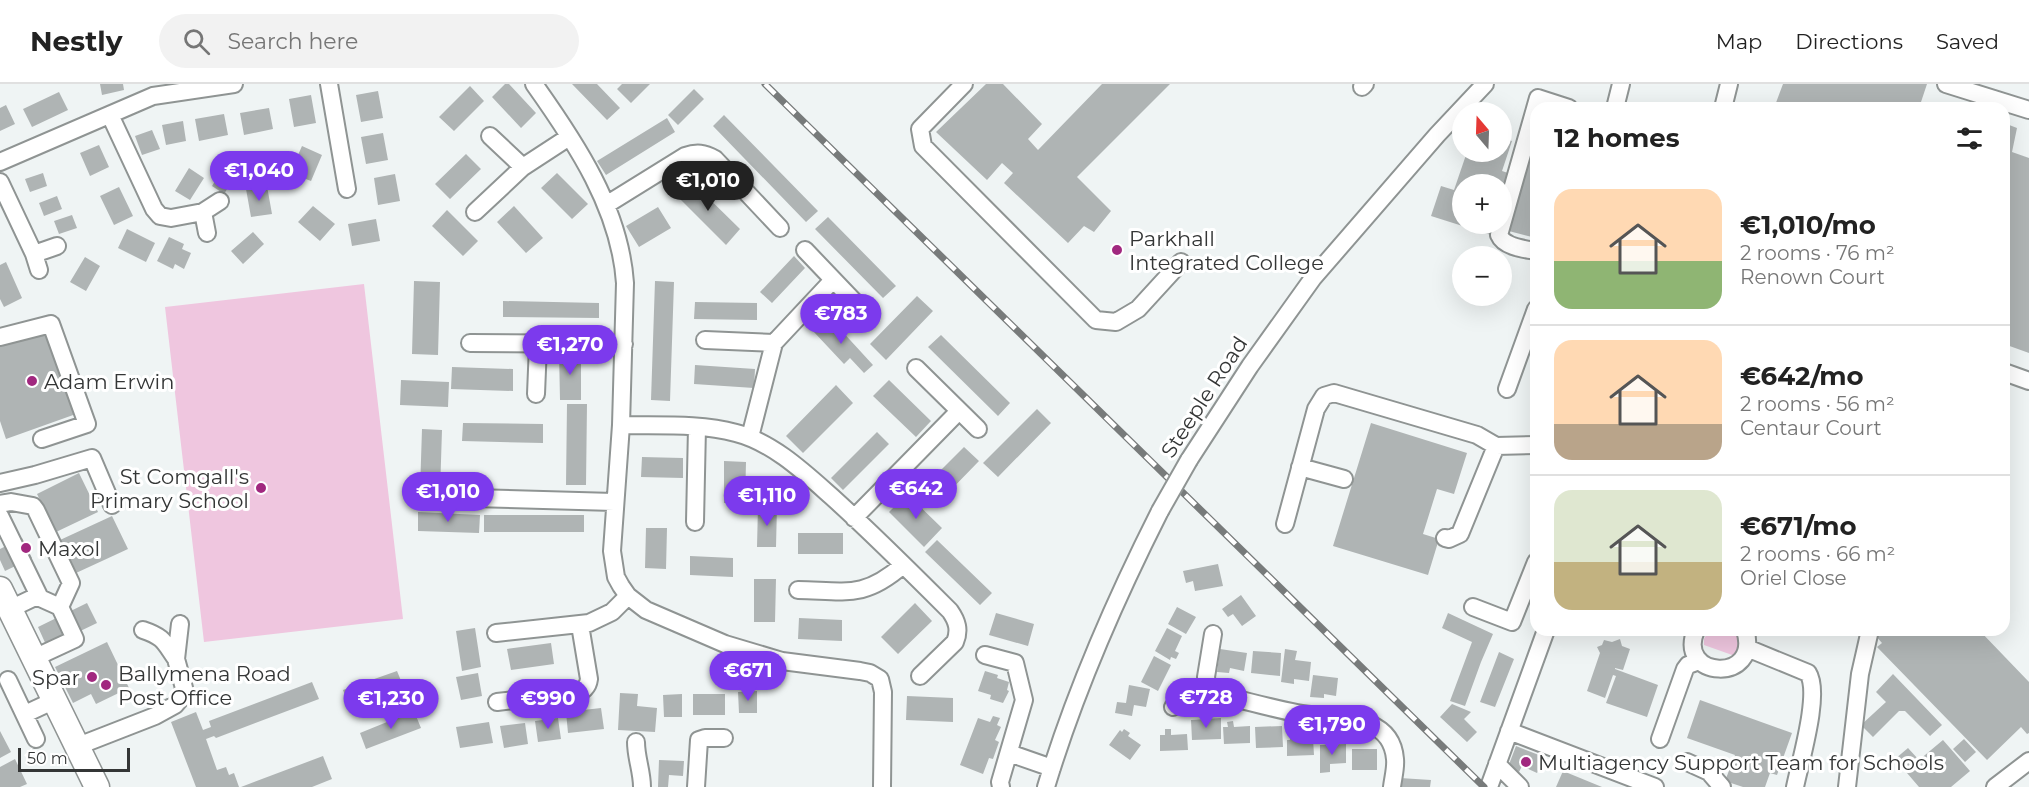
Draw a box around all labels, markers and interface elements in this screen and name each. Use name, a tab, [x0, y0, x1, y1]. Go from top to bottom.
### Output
search box	[159, 14, 579, 68]
text: Nestly	[30, 24, 123, 58]
icon: search	[180, 25, 213, 58]
text: Search here	[228, 28, 358, 55]
text: Map	[1716, 29, 1762, 54]
text: Directions	[1795, 29, 1903, 54]
text: Saved	[1936, 29, 1999, 54]
north arrow	[1452, 102, 1512, 162]
map controls	[1452, 102, 1512, 306]
text: 12 homes	[1554, 122, 1680, 154]
icon: filters	[1953, 122, 1986, 155]
pin: €1,040	[210, 151, 308, 202]
text: €1,040	[224, 158, 294, 182]
pin: €1,010	[659, 161, 757, 212]
text: €1,010	[676, 168, 740, 192]
button: +	[1452, 174, 1512, 234]
text: €1,010/mo	[1740, 209, 1876, 241]
icon: home	[1602, 213, 1674, 285]
place label: Parkhall Integrated College	[1129, 226, 1324, 275]
text: 2 rooms · 76 m²	[1740, 241, 1895, 265]
marker: Parkhall Integrated College	[1110, 243, 1124, 257]
button: −	[1452, 246, 1512, 306]
text: Renown Court	[1740, 265, 1885, 289]
pin: €783	[805, 294, 877, 345]
text: €783	[814, 301, 868, 325]
pin: €1,270	[521, 325, 619, 376]
text: €1,270	[536, 332, 604, 356]
street label: Steeple Road	[1156, 332, 1252, 462]
text: €642/mo	[1740, 360, 1864, 392]
icon: home	[1602, 364, 1674, 436]
place label: Adam Erwin	[44, 369, 174, 394]
marker: Adam Erwin	[25, 374, 39, 388]
text: 2 rooms · 56 m²	[1740, 392, 1895, 416]
text: Centaur Court	[1740, 416, 1882, 440]
place label: St Comgall's Primary School	[90, 464, 249, 513]
pin: €642	[880, 469, 952, 520]
pin: €1,010	[399, 472, 497, 523]
pin: €1,110	[718, 476, 816, 527]
text: €642	[889, 476, 943, 500]
text: €1,010	[416, 479, 480, 503]
marker: St Comgall's Primary School	[254, 481, 268, 495]
text: €1,110	[738, 483, 796, 507]
text: €671/mo	[1740, 510, 1857, 542]
icon: home	[1602, 514, 1674, 586]
place label: Maxol	[38, 536, 100, 561]
marker: Maxol	[19, 541, 33, 555]
text: 2 rooms · 66 m²	[1740, 542, 1895, 566]
text: Oriel Close	[1740, 566, 1847, 590]
pin: €671	[712, 651, 784, 702]
text: €671	[724, 658, 772, 682]
place label: Ballymena Road Post Office	[118, 661, 291, 710]
place label: Spar	[32, 665, 80, 690]
marker: Spar	[85, 670, 99, 684]
marker: Ballymena Road Post Office	[99, 678, 113, 692]
pin: €728	[1170, 678, 1242, 729]
pin: €1,230	[342, 679, 440, 730]
pin: €990	[512, 679, 584, 730]
text: €728	[1179, 685, 1233, 709]
text: €1,230	[358, 686, 424, 710]
text: €990	[520, 686, 576, 710]
pin: €1,790	[1283, 705, 1381, 756]
text: €1,790	[1298, 712, 1366, 736]
scale bar	[18, 745, 130, 772]
text: 50 m	[27, 749, 68, 768]
place label: Multiagency Support Team for Schools	[1538, 750, 1944, 775]
marker: Multiagency Support Team for Schools	[1519, 755, 1533, 769]

